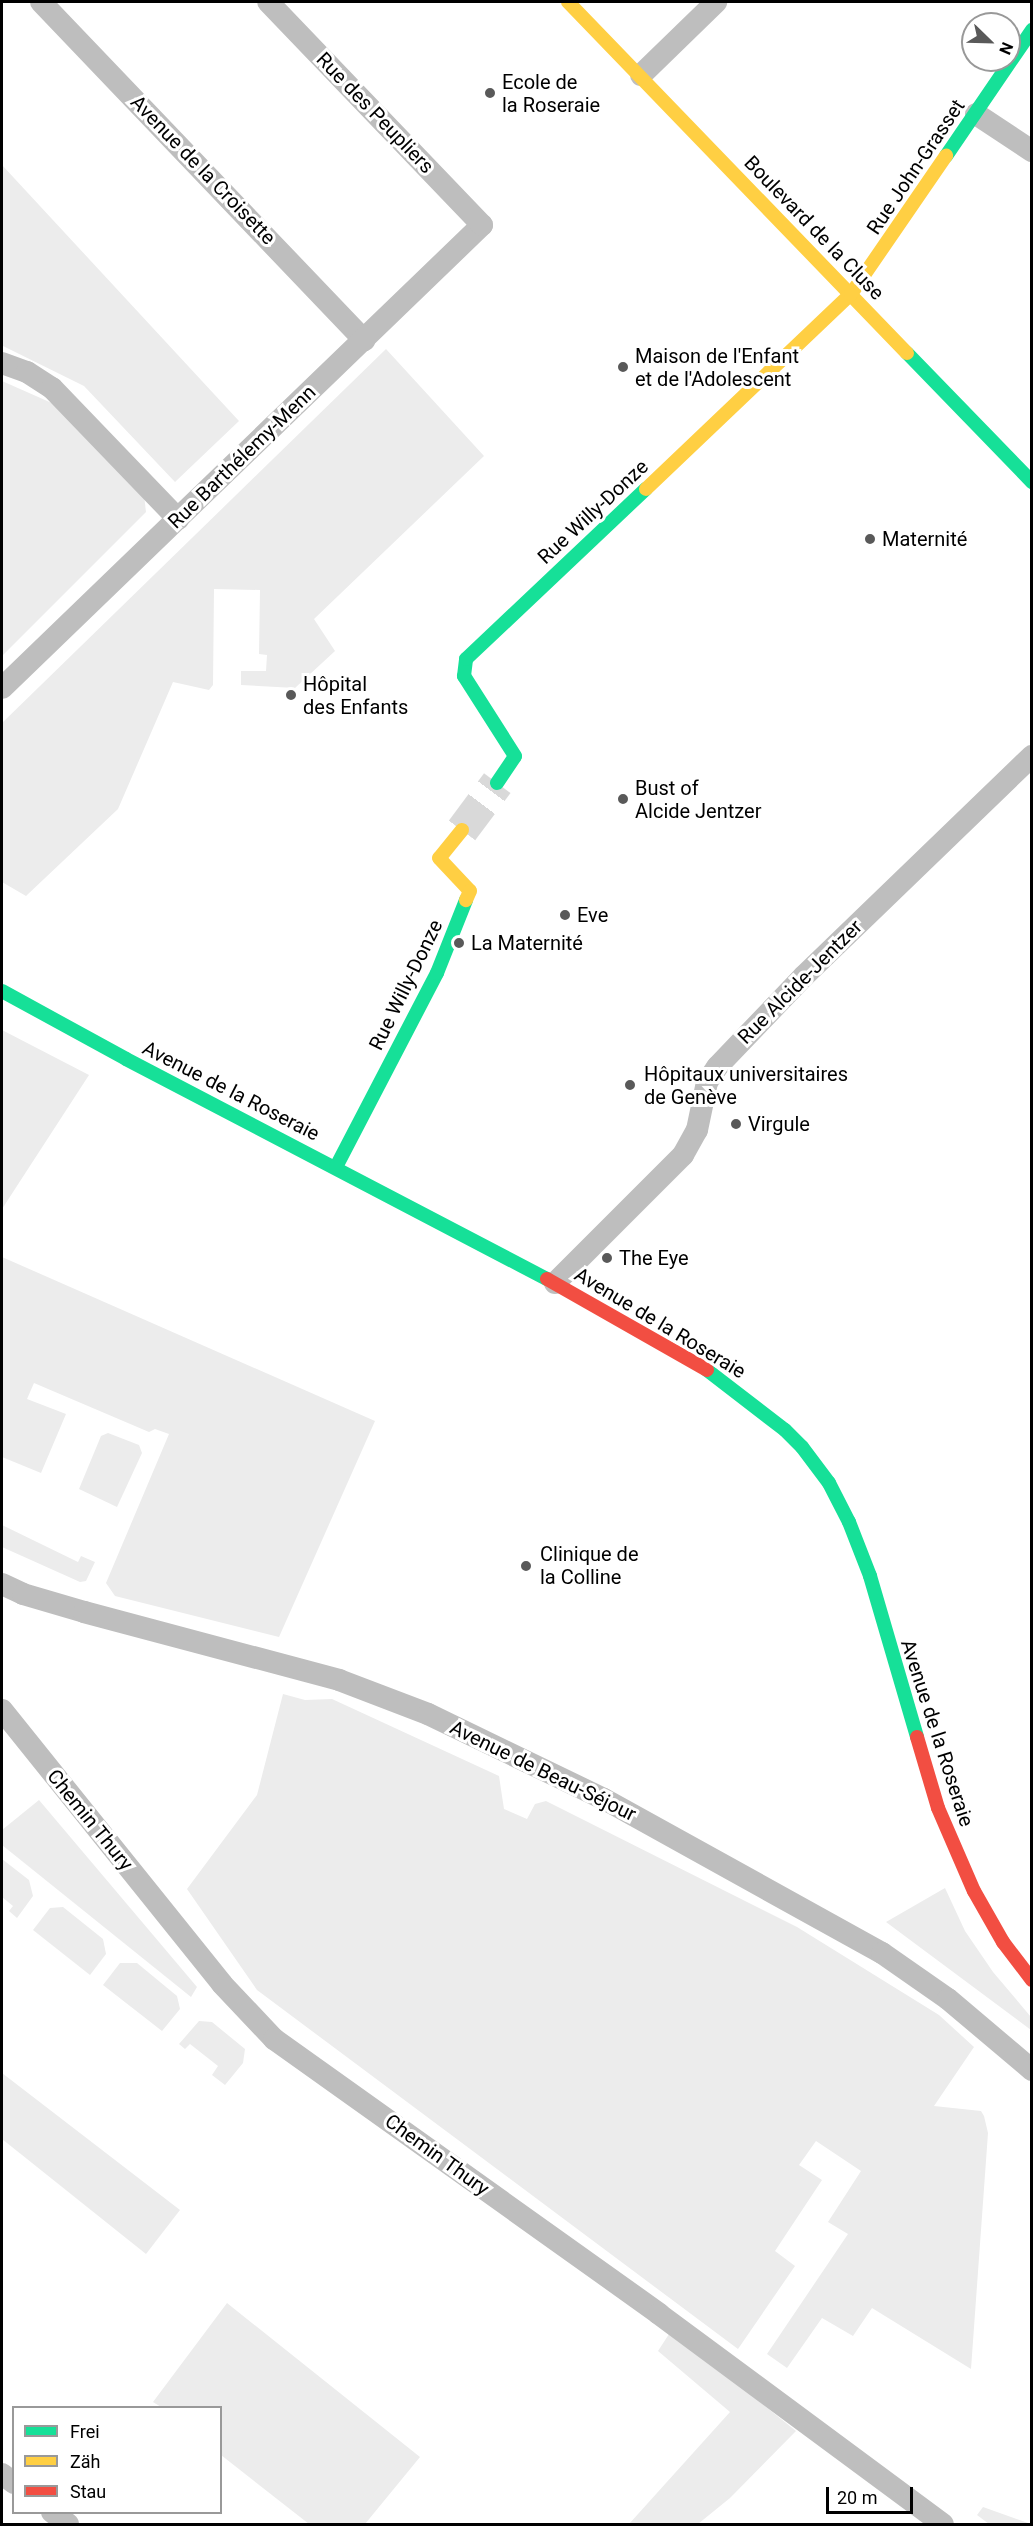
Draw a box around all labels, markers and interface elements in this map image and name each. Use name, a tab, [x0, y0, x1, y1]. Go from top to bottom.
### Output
north arrow	[961, 12, 1021, 72]
text: N	[995, 40, 1017, 57]
street label: Rue des Peupliers	[311, 48, 439, 178]
place label: Ecole de la Roseraie	[502, 70, 600, 117]
marker: Ecole de la Roseraie	[483, 86, 497, 100]
street label: Avenue de la Croisette	[125, 90, 281, 250]
street label: Rue John-Grasset	[862, 95, 970, 239]
street label: Boulevard de la Cluse	[739, 151, 889, 305]
place label: Maison de l'Enfant et de l'Adolescent	[635, 344, 799, 391]
marker: Maison de l'Enfant et de l'Adolescent	[616, 360, 630, 374]
street label: Rue Barthélemy-Menn	[163, 380, 321, 534]
street label: Rue Willy-Donze	[533, 455, 653, 569]
place label: Maternité	[882, 527, 967, 551]
marker: Maternité	[863, 532, 877, 546]
place label: Hôpital des Enfants	[303, 672, 408, 719]
marker: Hôpital des Enfants	[284, 688, 298, 702]
place label: Bust of Alcide Jentzer	[635, 776, 761, 823]
marker: Bust of Alcide Jentzer	[616, 792, 630, 806]
place label: Eve	[577, 903, 608, 927]
marker: Eve	[558, 908, 572, 922]
street label: Rue Alcide-Jentzer	[733, 915, 867, 1049]
street label: Rue Willy-Donze	[364, 916, 448, 1054]
place label: La Maternité	[471, 931, 583, 955]
marker: La Maternité	[452, 936, 466, 950]
street label: Avenue de la Roseraie	[139, 1036, 323, 1146]
place label: Hôpitaux universitaires de Genève	[644, 1062, 848, 1109]
marker: Hôpitaux universitaires de Genève	[621, 1076, 639, 1094]
place label: Virgule	[748, 1112, 810, 1136]
marker: Virgule	[729, 1117, 743, 1131]
place label: The Eye	[619, 1246, 689, 1270]
marker: The Eye	[600, 1251, 614, 1265]
street label: Avenue de la Roseraie	[570, 1262, 750, 1384]
place label: Clinique de la Colline	[540, 1542, 638, 1589]
marker: Clinique de la Colline	[517, 1557, 535, 1575]
street label: Avenue de la Roseraie	[895, 1636, 979, 1830]
street label: Avenue de Beau-Séjour	[446, 1715, 640, 1827]
street label: Chemin Thury	[42, 1764, 138, 1876]
street label: Chemin Thury	[380, 2109, 494, 2201]
legend	[12, 2406, 222, 2514]
text: Frei	[70, 2421, 100, 2442]
text: Zäh	[70, 2451, 101, 2472]
scale bar	[829, 2475, 916, 2513]
text: Stau	[70, 2481, 106, 2502]
text: 20 m	[837, 2487, 877, 2508]

